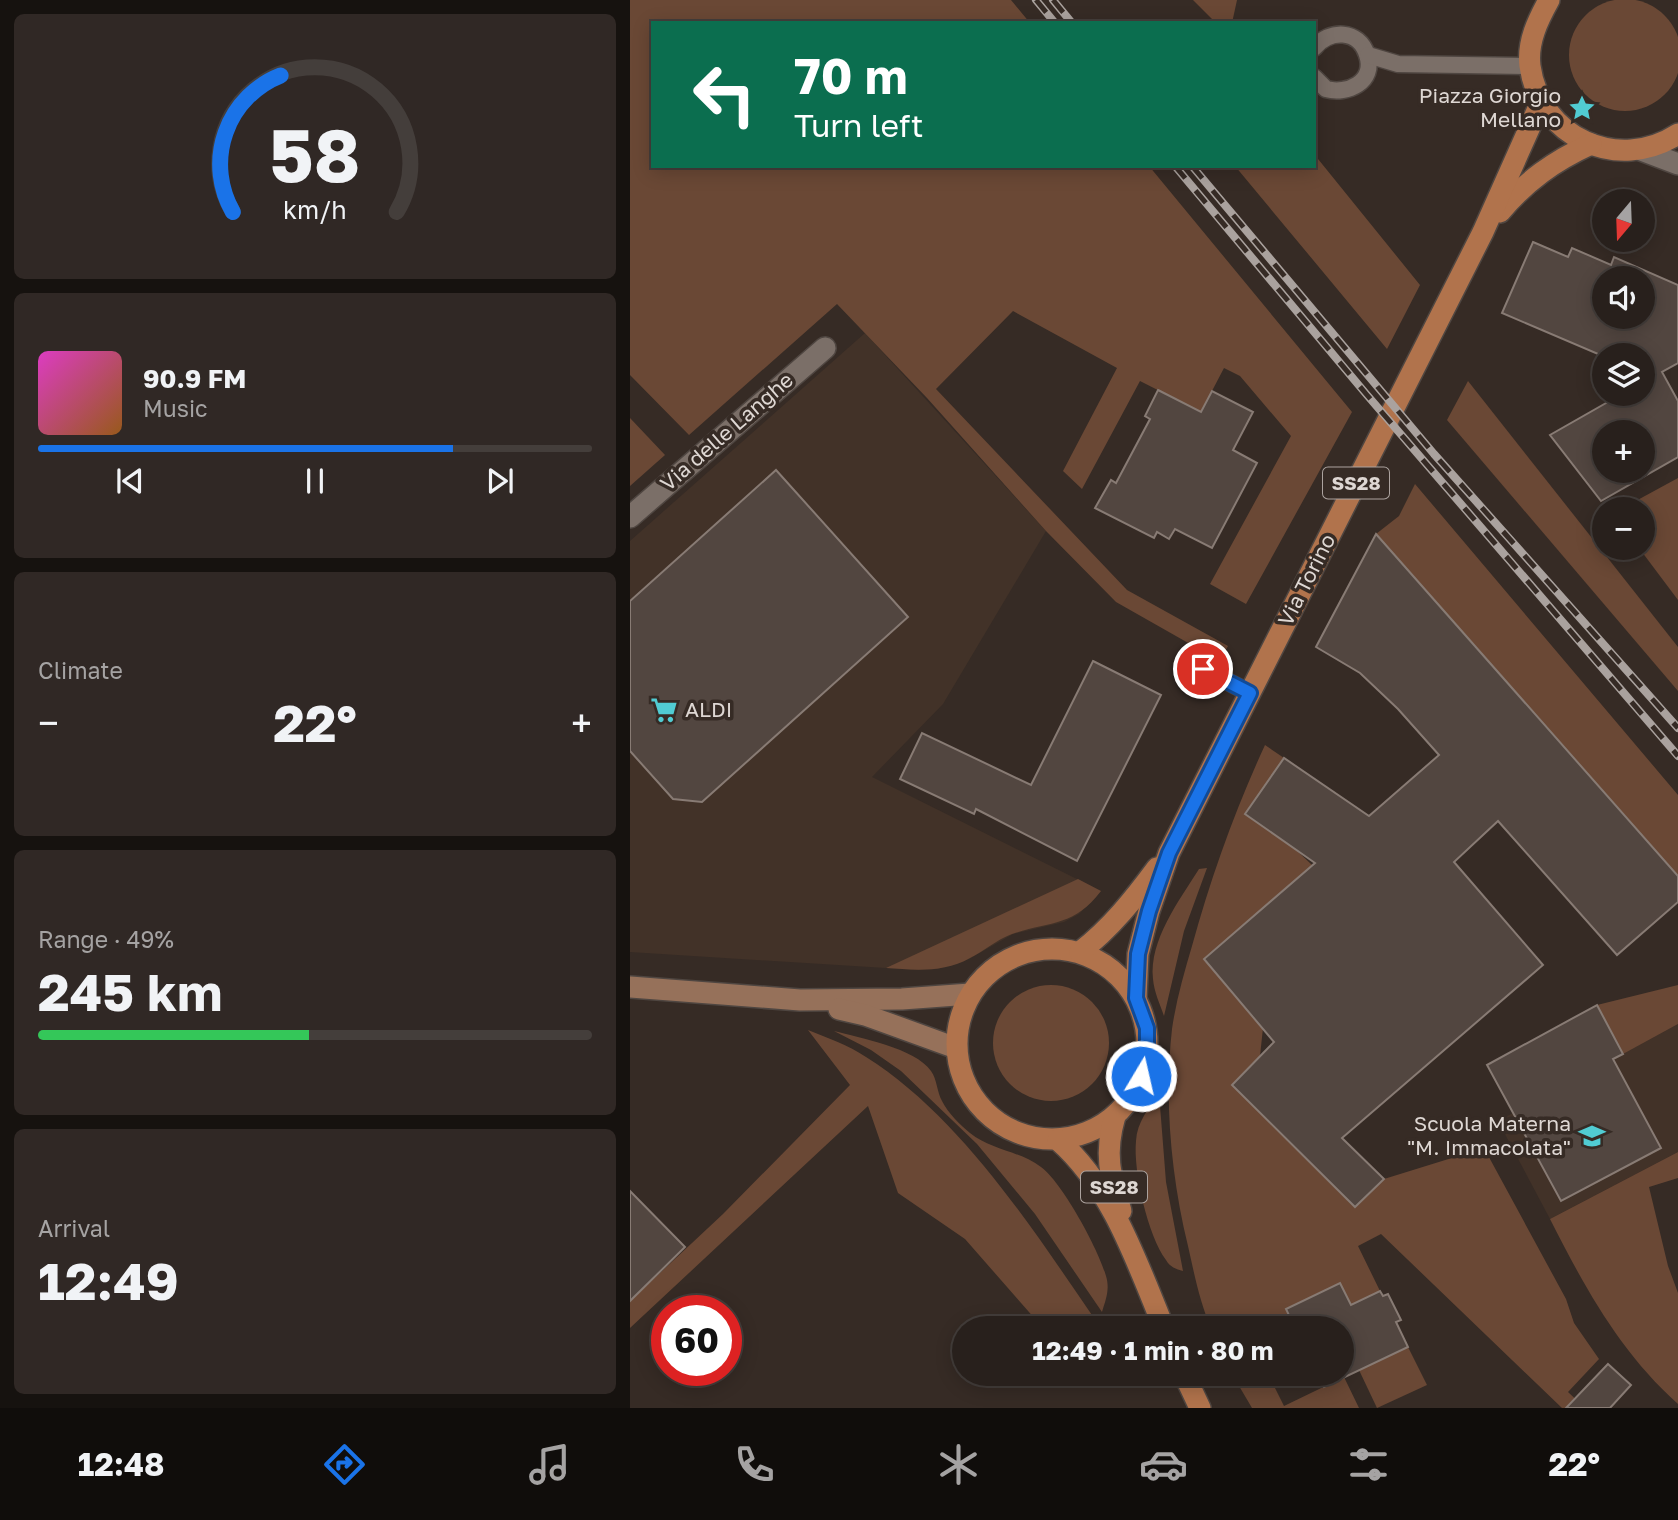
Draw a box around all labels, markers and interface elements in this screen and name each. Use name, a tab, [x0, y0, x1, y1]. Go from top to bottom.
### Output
text: 70 m	[794, 46, 908, 105]
icon: left	[679, 49, 770, 140]
place label: Piazza Giorgio Mellano	[1419, 82, 1561, 132]
place icon: Piazza Giorgio Mellano	[1567, 93, 1597, 123]
text: Turn left	[794, 106, 923, 144]
text: 58	[270, 112, 361, 199]
north arrow	[1592, 189, 1656, 252]
map controls	[1592, 189, 1655, 560]
text: km/h	[283, 194, 347, 225]
button: sound	[1592, 266, 1655, 329]
button: layers	[1592, 343, 1655, 406]
text: 90.9 FM	[143, 363, 246, 394]
street label: Via delle Langhe	[655, 366, 798, 496]
text: Music	[143, 394, 208, 422]
button: +	[1592, 420, 1655, 483]
icon: previous	[111, 462, 149, 500]
icon: pause	[296, 462, 334, 500]
icon: next	[481, 462, 519, 500]
road number: SS28	[1323, 468, 1389, 498]
button: −	[1592, 497, 1655, 560]
street label: Via Torino	[1272, 529, 1340, 630]
pin	[1173, 639, 1233, 699]
icon: arrive	[1184, 650, 1222, 688]
text: Climate	[38, 656, 123, 684]
text: 22°	[273, 691, 357, 753]
supermarket icon: ALDI	[649, 695, 679, 725]
place label: ALDI	[685, 696, 732, 722]
text: −	[38, 700, 59, 745]
text: +	[571, 700, 592, 745]
text: Range · 49%	[38, 925, 174, 953]
text: 245 km	[38, 960, 223, 1022]
position arrow	[1104, 1039, 1178, 1113]
place label: Scuola Materna "M. Immacolata"	[1407, 1110, 1571, 1160]
school or university icon: Scuola Materna "M. Immacolata"	[1577, 1121, 1607, 1151]
road number: SS28	[1081, 1172, 1147, 1203]
text: Arrival	[38, 1214, 110, 1242]
text: 12:49	[38, 1249, 179, 1311]
speed limit sign: 60	[651, 1295, 742, 1386]
text: 12:49 · 1 min · 80 m	[1032, 1335, 1274, 1366]
icon: directions	[320, 1440, 369, 1489]
icon: music	[525, 1440, 574, 1489]
icon: phone	[730, 1440, 779, 1489]
icon: climate	[934, 1440, 983, 1489]
icon: car	[1139, 1440, 1188, 1489]
icon: filters	[1344, 1440, 1393, 1489]
text: 12:48	[78, 1445, 165, 1483]
text: 22°	[1549, 1445, 1600, 1483]

